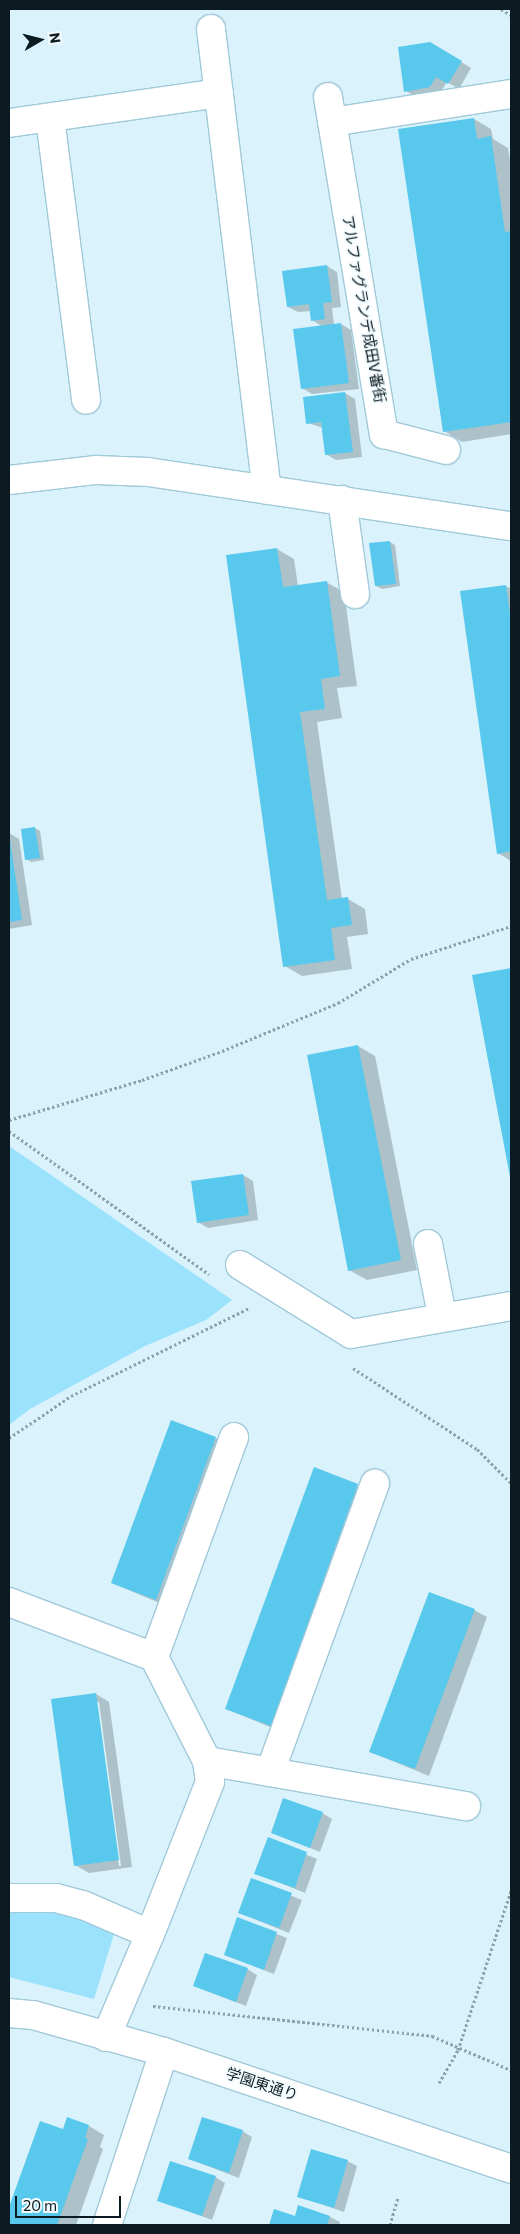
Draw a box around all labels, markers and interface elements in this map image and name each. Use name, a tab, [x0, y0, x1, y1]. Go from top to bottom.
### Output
north arrow	[15, 15, 65, 65]
text: N	[46, 31, 64, 44]
street label: アルファグランデ成田V番街	[339, 214, 389, 404]
street label: 学園東通り	[224, 2064, 300, 2104]
scale bar	[18, 2186, 124, 2218]
text: 20 m	[23, 2196, 57, 2214]

